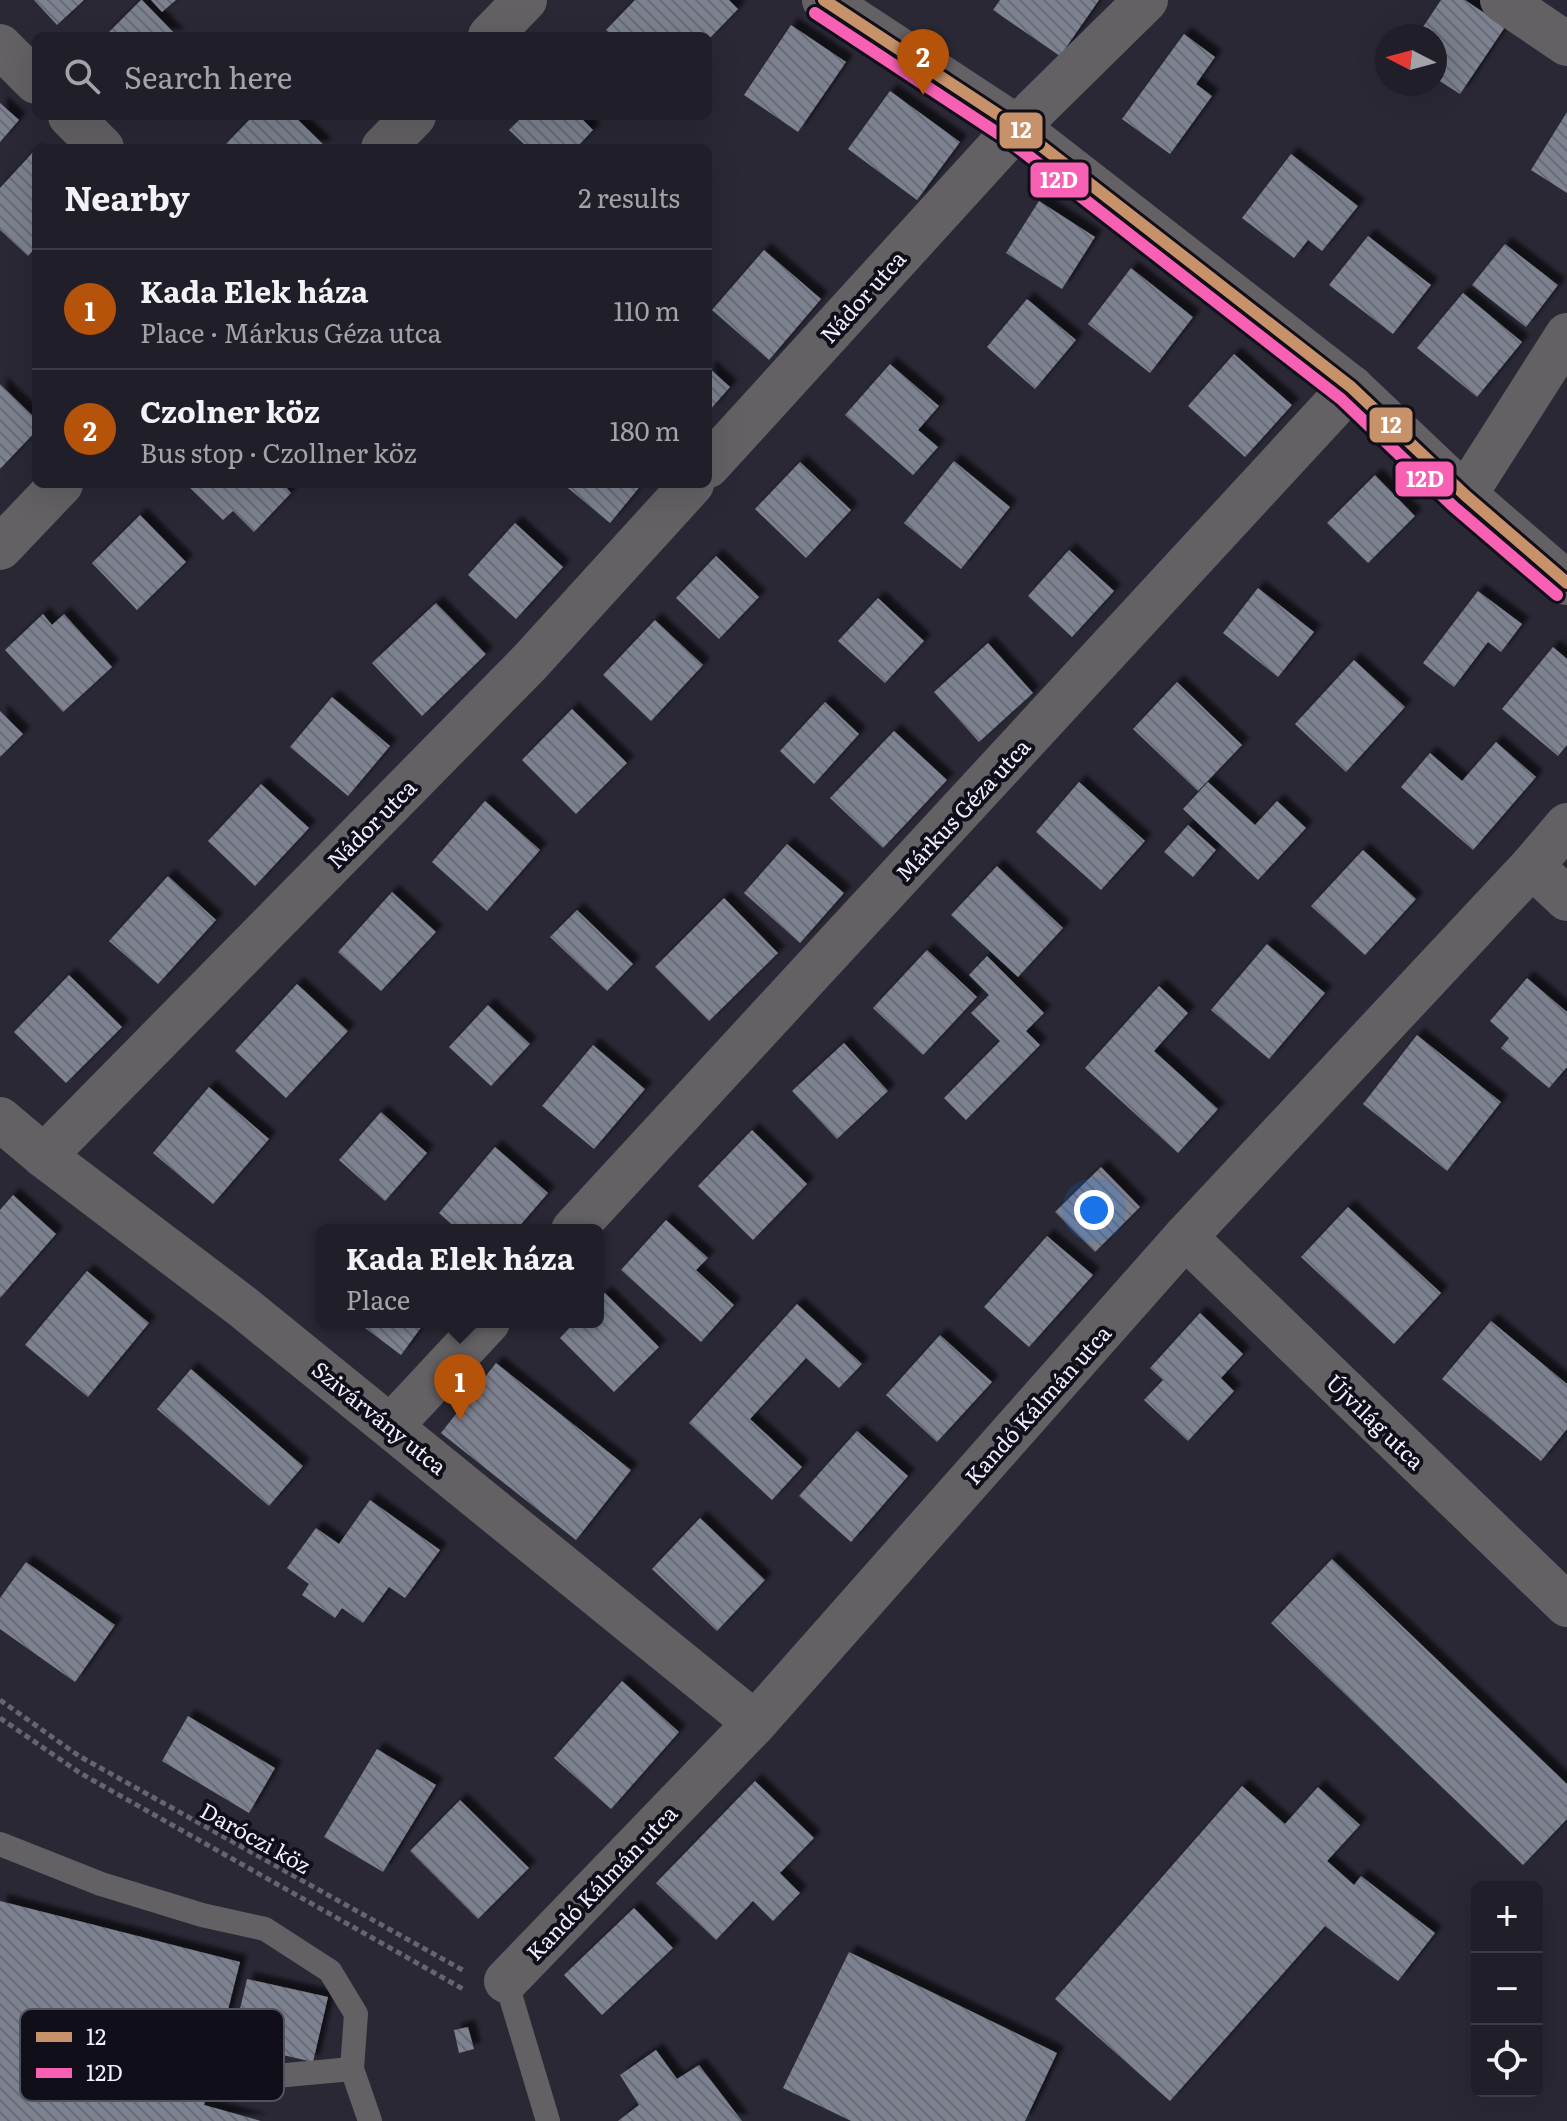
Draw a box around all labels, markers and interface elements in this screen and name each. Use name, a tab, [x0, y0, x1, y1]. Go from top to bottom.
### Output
north arrow	[1375, 24, 1447, 96]
pin: 2	[897, 29, 949, 95]
search box	[32, 32, 712, 120]
icon: search	[60, 54, 104, 98]
text: Search here	[124, 54, 292, 98]
line badge: 12	[998, 111, 1044, 150]
text: 12	[1011, 112, 1032, 145]
line badge: 12D	[1029, 161, 1090, 199]
text: 12D	[1040, 162, 1078, 195]
text: Nearby	[64, 171, 190, 221]
text: 2 results	[578, 177, 680, 216]
street label: Nádor utca	[811, 242, 913, 350]
text: Kada Elek háza	[140, 268, 368, 312]
text: 1	[85, 290, 95, 329]
text: 110 m	[613, 290, 680, 329]
text: Place · Márkus Géza utca	[140, 312, 442, 351]
text: Czolner köz	[140, 388, 320, 432]
line badge: 12	[1368, 406, 1414, 444]
text: 12	[1381, 407, 1402, 440]
text: 2	[83, 410, 97, 449]
text: 180 m	[610, 410, 680, 449]
text: Bus stop · Czollner köz	[140, 432, 417, 471]
line badge: 12D	[1394, 460, 1455, 498]
text: 12D	[1406, 461, 1444, 494]
street label: Márkus Géza utca	[887, 730, 1037, 888]
street label: Nádor utca	[319, 771, 423, 875]
your location	[1074, 1190, 1114, 1230]
popup	[316, 1224, 604, 1328]
text: Kada Elek háza	[346, 1235, 574, 1279]
text: Place	[346, 1279, 410, 1318]
street label: Kandó Kálmán utca	[956, 1317, 1118, 1491]
street label: Szivárvány utca	[306, 1352, 455, 1482]
pin: 1	[434, 1354, 486, 1420]
street label: Újvilág utca	[1320, 1366, 1433, 1476]
street label: Daróczi köz	[195, 1793, 317, 1881]
street label: Kandó Kálmán utca	[518, 1797, 684, 1967]
map controls	[1471, 1881, 1543, 2097]
button: +	[1471, 1881, 1543, 1953]
button: −	[1471, 1953, 1543, 2025]
legend	[20, 2009, 284, 2101]
text: 12	[86, 2019, 106, 2052]
button: locate	[1471, 2025, 1543, 2097]
text: 12D	[86, 2055, 123, 2088]

